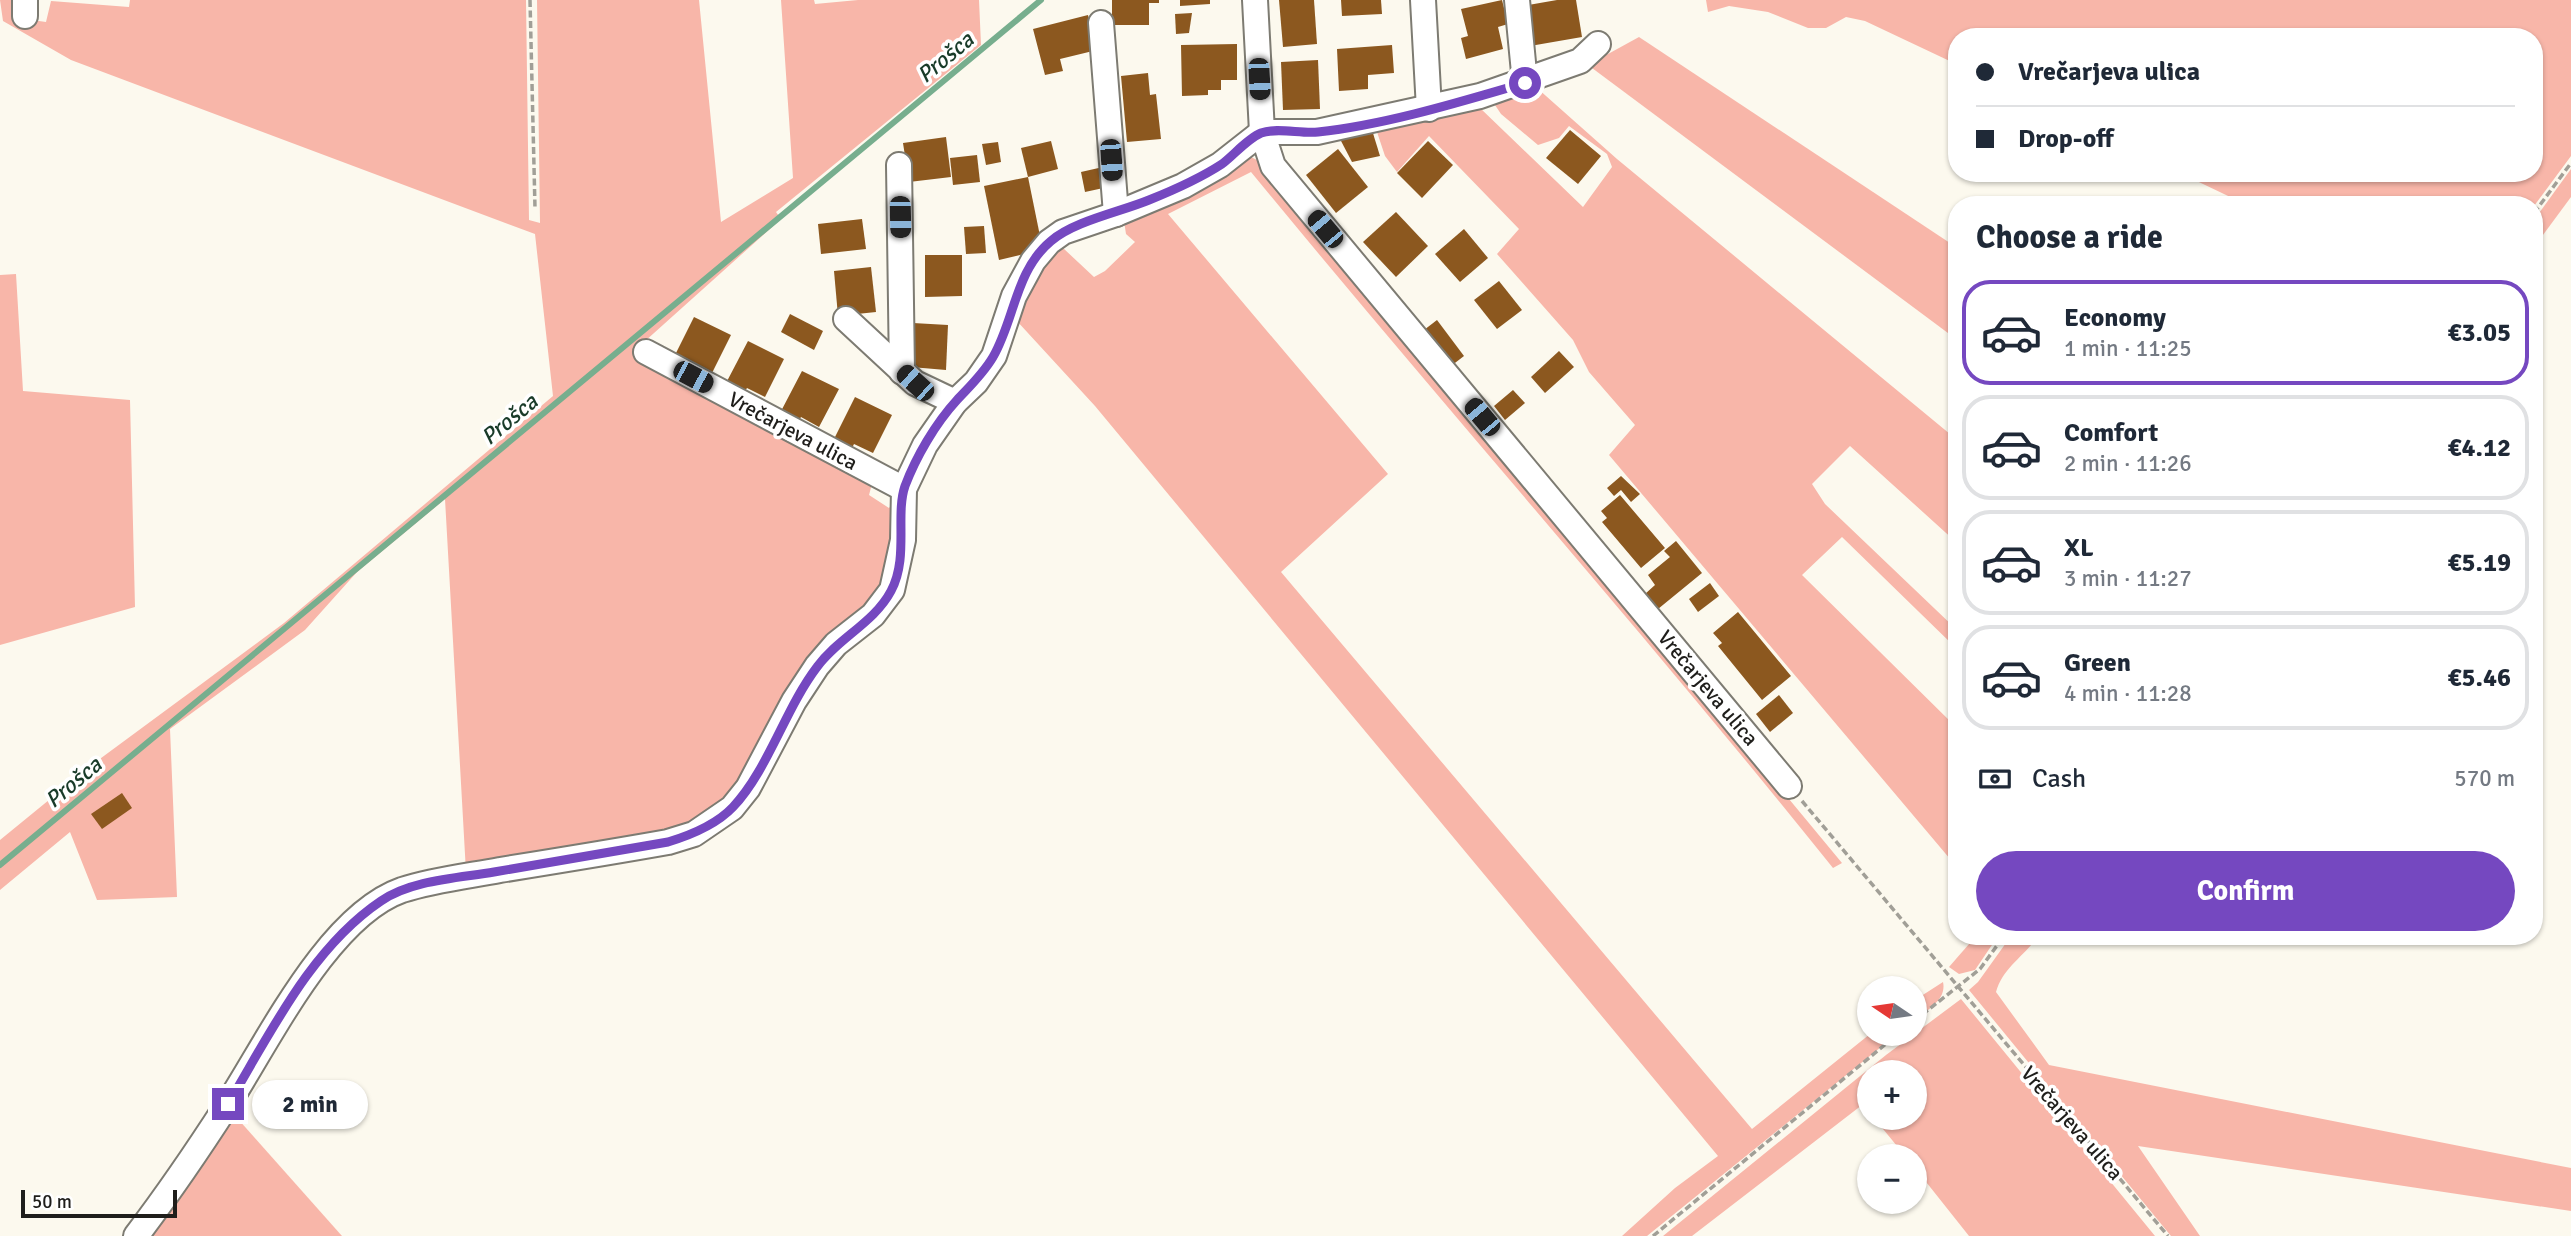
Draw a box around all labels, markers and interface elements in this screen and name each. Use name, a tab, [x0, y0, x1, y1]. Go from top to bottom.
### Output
water label: Prošca	[911, 24, 981, 89]
text: Vrečarjeva ulica	[2018, 56, 2200, 88]
car	[1248, 57, 1271, 101]
route start	[1509, 67, 1541, 99]
text: Drop-off	[2018, 123, 2114, 155]
car	[1100, 138, 1123, 182]
car	[890, 196, 911, 238]
car	[1304, 206, 1347, 252]
text: Choose a ride	[1976, 218, 2163, 257]
icon: car	[1980, 301, 2043, 364]
text: Economy	[2064, 302, 2166, 334]
text: €3.05	[2447, 317, 2511, 349]
text: 1 min · 11:25	[2064, 334, 2192, 363]
car	[670, 358, 717, 396]
car	[893, 361, 938, 405]
water label: Prošca	[475, 386, 545, 451]
street label: Vrečarjeva ulica	[724, 386, 862, 476]
car	[1461, 394, 1504, 440]
icon: car	[1980, 416, 2043, 479]
text: Comfort	[2064, 417, 2158, 449]
text: €4.12	[2447, 432, 2511, 464]
text: 2 min · 11:26	[2064, 449, 2192, 478]
icon: car	[1980, 531, 2043, 594]
text: XL	[2064, 532, 2094, 564]
text: €5.19	[2447, 547, 2511, 579]
text: 3 min · 11:27	[2064, 564, 2192, 593]
street label: Vrečarjeva ulica	[1652, 625, 1764, 751]
icon: car	[1980, 646, 2043, 709]
text: Green	[2064, 647, 2131, 679]
text: €5.46	[2447, 662, 2511, 694]
text: 4 min · 11:28	[2064, 679, 2192, 708]
water label: Prošca	[39, 749, 109, 814]
icon: cash	[1976, 760, 2014, 798]
text: Cash	[2032, 763, 2086, 795]
text: 570 m	[2454, 764, 2515, 793]
button: Confirm	[1976, 851, 2515, 931]
north arrow	[1857, 976, 1927, 1046]
map controls	[1857, 976, 1927, 1214]
button: +	[1857, 1060, 1927, 1130]
street label: Vrečarjeva ulica	[2015, 1061, 2129, 1185]
callout: 2 min	[252, 1080, 368, 1128]
route end	[212, 1088, 244, 1120]
text: 2 min	[282, 1090, 338, 1119]
button: −	[1857, 1144, 1927, 1214]
scale bar	[21, 1187, 177, 1219]
text: 50 m	[32, 1190, 72, 1214]

